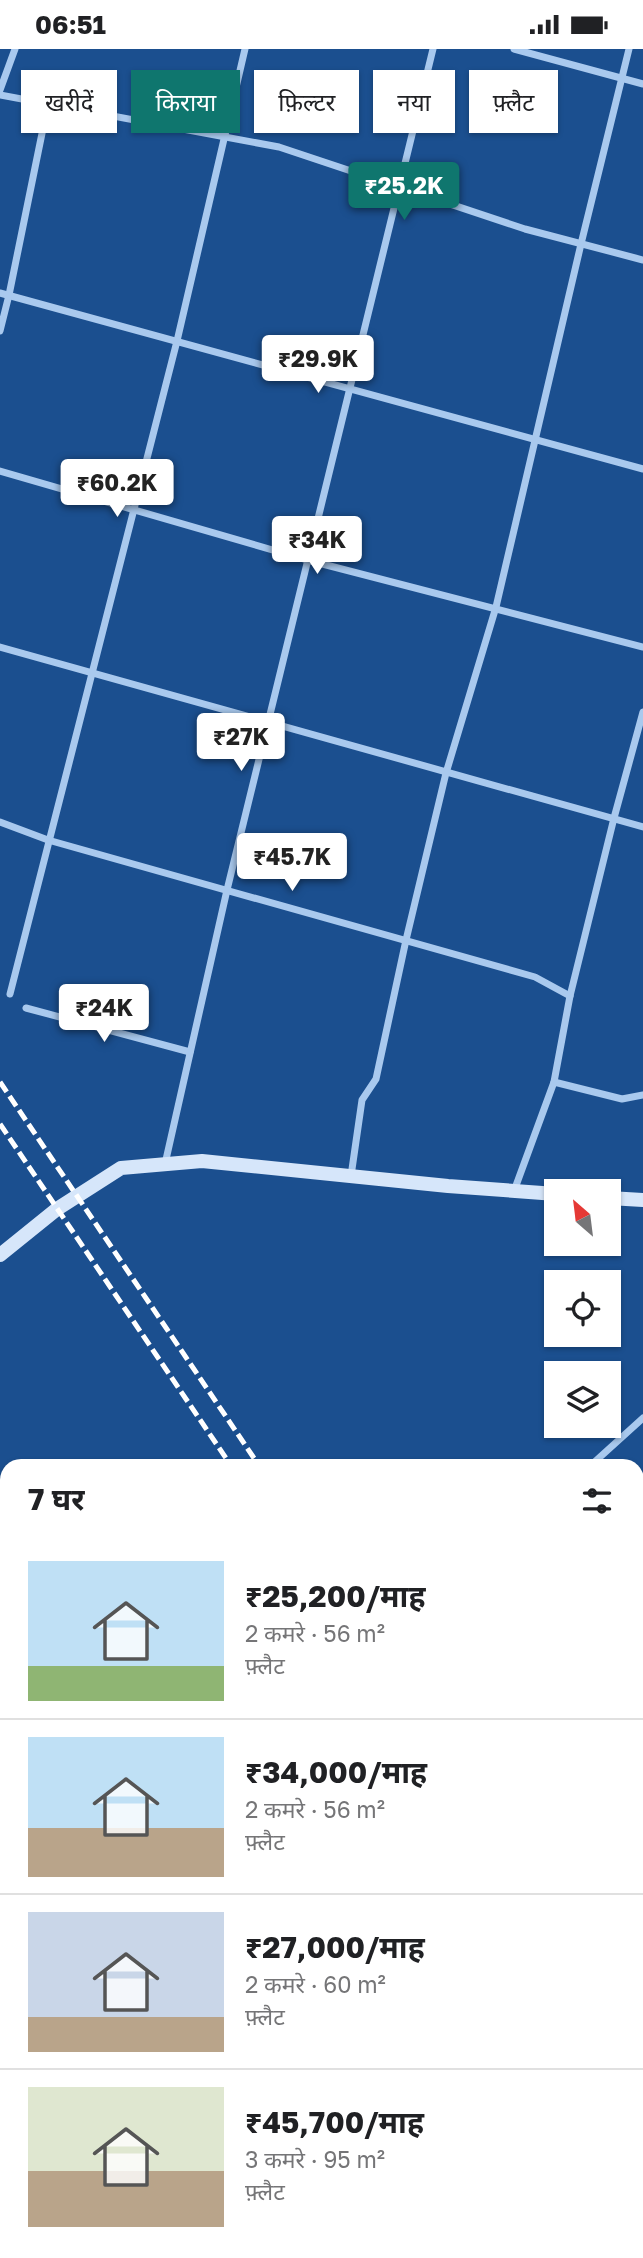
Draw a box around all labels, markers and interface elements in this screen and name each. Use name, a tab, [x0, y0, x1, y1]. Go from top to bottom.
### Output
text: 06:51	[35, 9, 106, 40]
chip: खरीदें	[21, 70, 117, 133]
chip: किराया	[131, 70, 240, 133]
chip: फ़िल्टर	[254, 70, 359, 133]
chip: नया	[373, 70, 455, 133]
chip: फ़्लैट	[469, 70, 558, 133]
pin: ₹25.2K	[347, 163, 461, 222]
text: ₹25.2K	[364, 171, 444, 199]
pin: ₹29.9K	[261, 335, 375, 395]
text: ₹29.9K	[278, 344, 358, 372]
pin: ₹60.2K	[60, 459, 174, 519]
text: ₹60.2K	[77, 468, 157, 496]
pin: ₹34K	[276, 517, 358, 576]
text: ₹34K	[288, 525, 346, 553]
pin: ₹27K	[200, 713, 282, 773]
text: ₹27K	[213, 722, 269, 750]
pin: ₹45.7K	[235, 833, 349, 893]
text: ₹45.7K	[253, 842, 331, 870]
pin: ₹24K	[63, 985, 145, 1044]
text: ₹24K	[75, 993, 133, 1021]
north arrow	[544, 1179, 621, 1257]
map controls	[544, 1179, 621, 1438]
button: locate	[544, 1270, 621, 1347]
button: layers	[544, 1361, 621, 1438]
text: 7 घर	[28, 1481, 85, 1517]
icon: filters	[578, 1482, 616, 1520]
text: ₹25,200/माह	[245, 1578, 425, 1614]
icon: home	[84, 1589, 168, 1673]
text: 2 कमरे · 56 m²	[245, 1619, 385, 1647]
text: फ़्लैट	[245, 1651, 285, 1679]
text: ₹34,000/माह	[245, 1754, 427, 1790]
icon: home	[84, 1765, 168, 1849]
text: 2 कमरे · 56 m²	[245, 1795, 385, 1823]
text: फ़्लैट	[245, 1827, 285, 1855]
text: ₹27,000/माह	[245, 1929, 425, 1965]
icon: home	[84, 1940, 168, 2024]
text: 2 कमरे · 60 m²	[245, 1970, 386, 1998]
text: फ़्लैट	[245, 2002, 285, 2030]
text: ₹45,700/माह	[245, 2104, 424, 2140]
icon: home	[84, 2115, 168, 2199]
text: 3 कमरे · 95 m²	[245, 2145, 385, 2173]
text: फ़्लैट	[245, 2177, 285, 2205]

